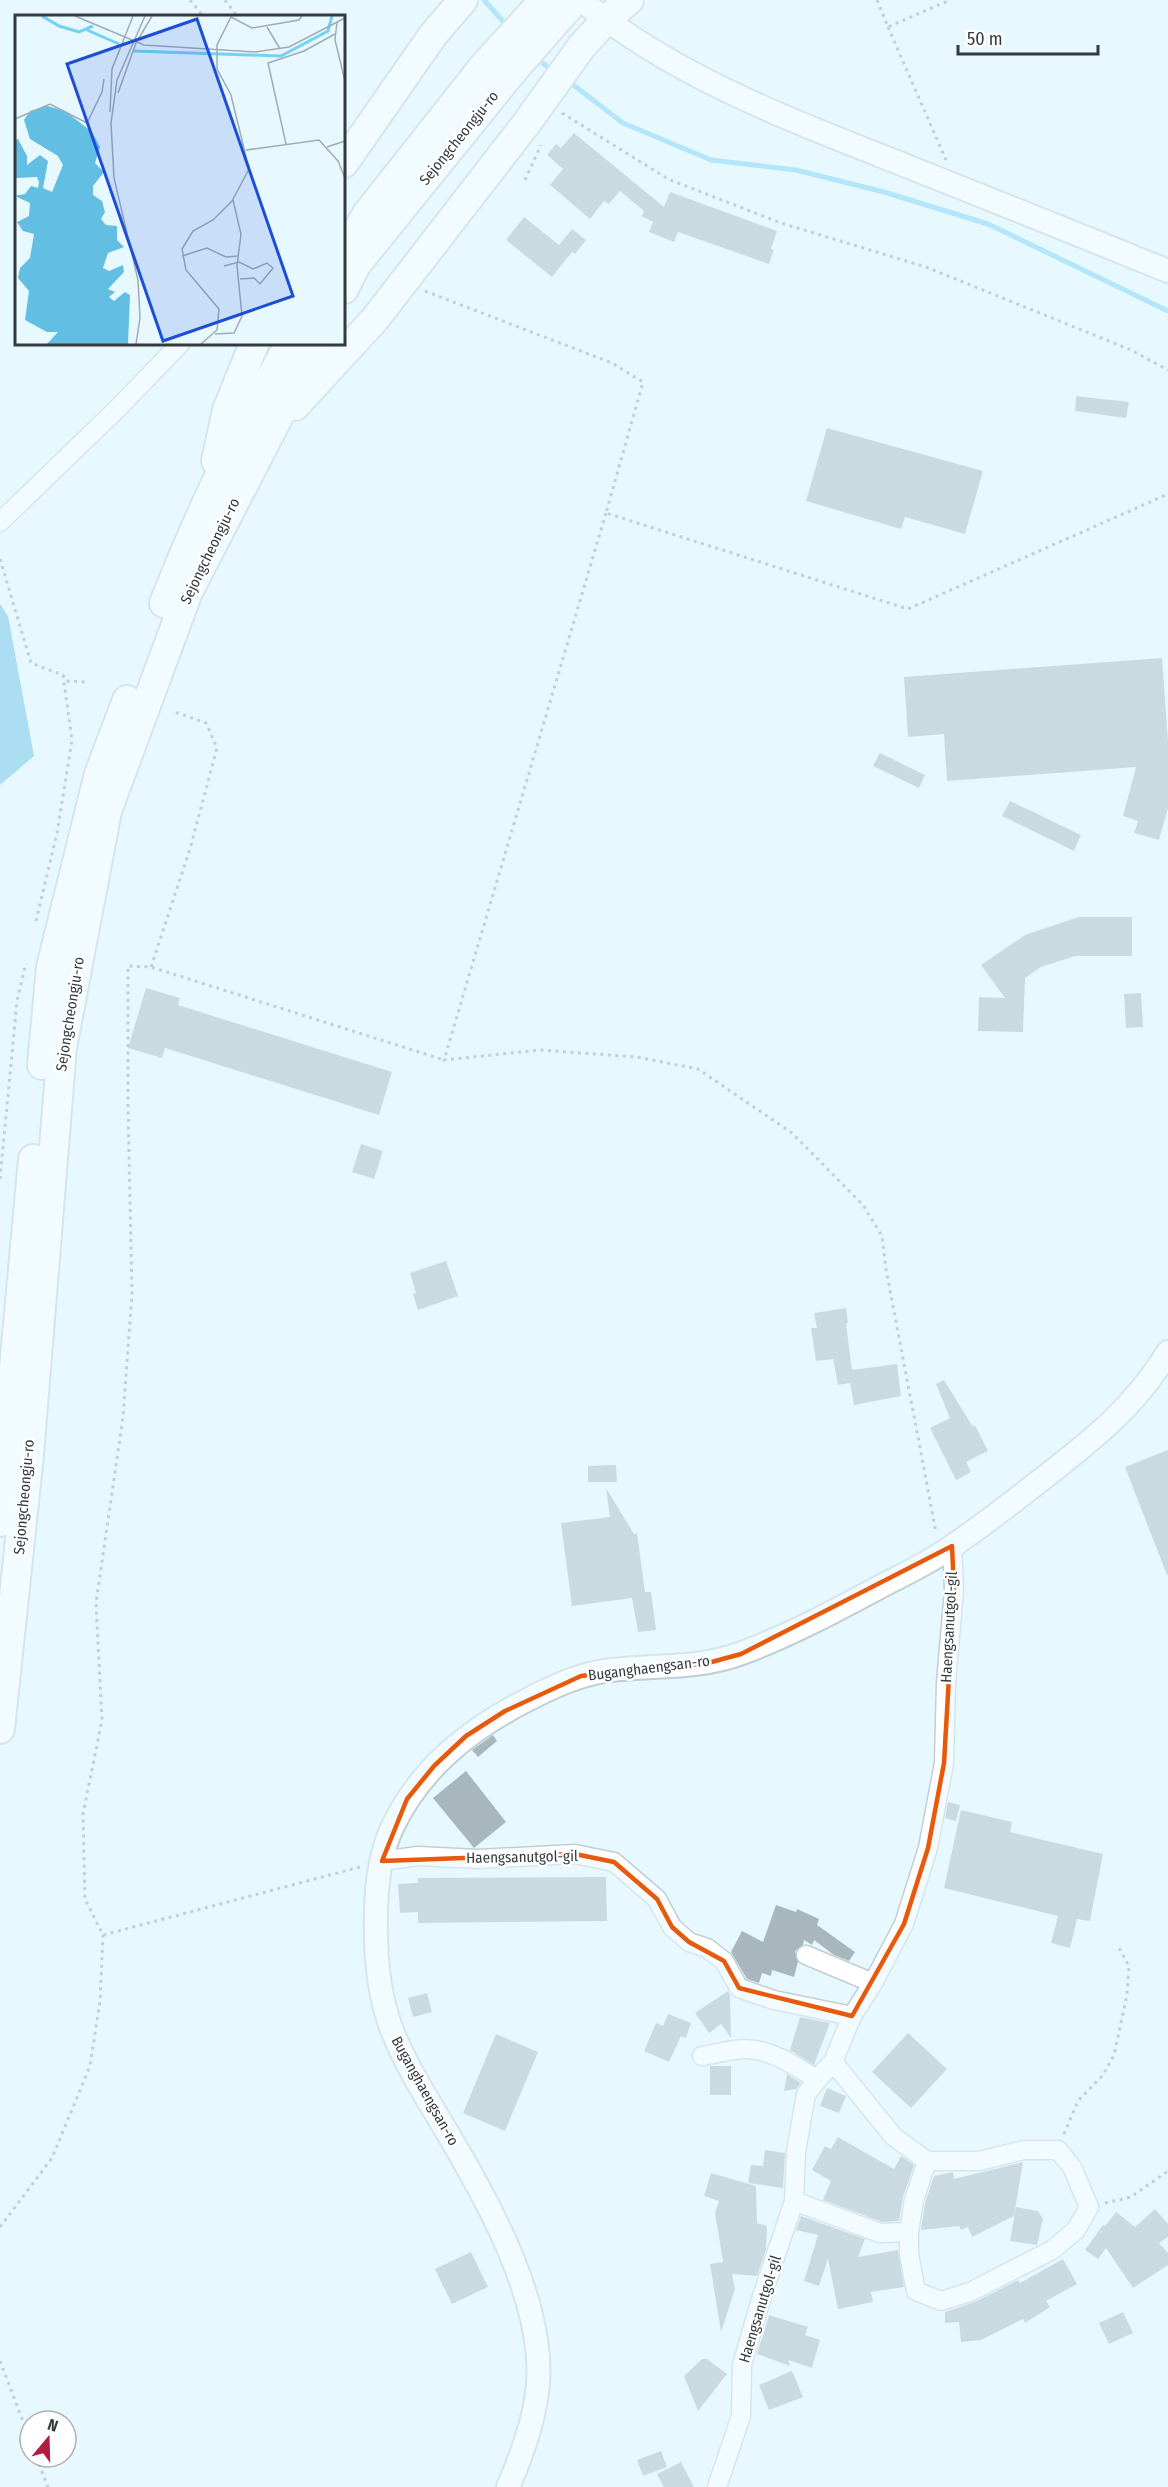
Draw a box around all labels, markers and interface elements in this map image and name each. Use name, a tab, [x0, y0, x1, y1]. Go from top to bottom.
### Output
inset map	[15, 15, 345, 345]
scale bar	[958, 18, 1098, 56]
text: 50 m	[967, 28, 1003, 50]
street label: Sejongcheongju-ro	[416, 87, 502, 189]
street label: Sejongcheongju-ro	[177, 495, 243, 607]
street label: Sejongcheongju-ro	[52, 955, 88, 1073]
street label: Sejongcheongju-ro	[10, 1438, 38, 1555]
street label: Haengsanutgol-gil	[937, 1571, 961, 1683]
street label: Buganghaengsan-ro	[587, 1652, 711, 1684]
street label: Haengsanutgol-gil	[466, 1847, 578, 1867]
street label: Buganghaengsan-ro	[387, 2033, 463, 2149]
street label: Haengsanutgol-gil	[735, 2253, 785, 2365]
north arrow	[18, 2409, 78, 2469]
text: N	[45, 2415, 60, 2436]

